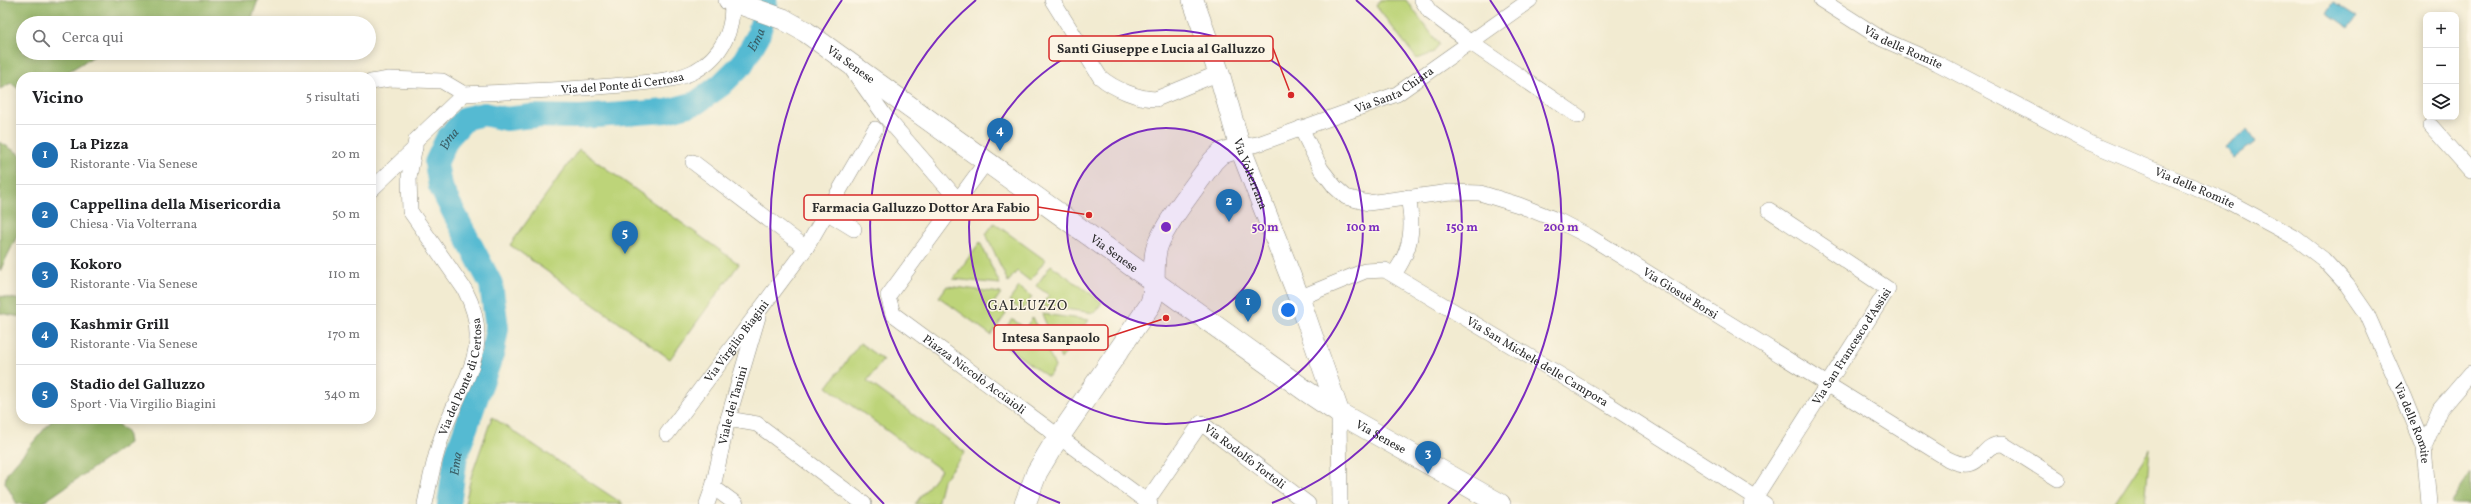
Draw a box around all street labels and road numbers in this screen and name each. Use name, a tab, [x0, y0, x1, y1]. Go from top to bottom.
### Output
street label: Via delle Romite	[1860, 22, 1945, 74]
street label: Via Senese	[823, 42, 878, 88]
street label: Via Santa Chiara	[1352, 64, 1437, 118]
street label: Via del Ponte di Certosa	[560, 69, 686, 98]
street label: Via Volterrana	[1229, 136, 1271, 212]
street label: Via delle Romite	[2152, 164, 2238, 213]
street label: Via Senese	[1086, 231, 1141, 277]
street label: Via Giosuè Borsi	[1639, 264, 1721, 324]
street label: Via San Francesco d'Assisi	[1809, 285, 1896, 408]
street label: Via Virgilio Biagini	[701, 297, 774, 386]
street label: Via San Michele delle Campora	[1463, 313, 1611, 411]
street label: Via del Ponte di Certosa	[436, 317, 486, 438]
street label: Piazza Niccolò Acciaioli	[919, 332, 1029, 419]
street label: Viale dei Tanini	[716, 364, 752, 446]
street label: Via delle Romite	[2389, 380, 2432, 464]
street label: Via Senese	[1352, 417, 1409, 458]
street label: Via Rodolfo Tortoli	[1200, 421, 1289, 493]

